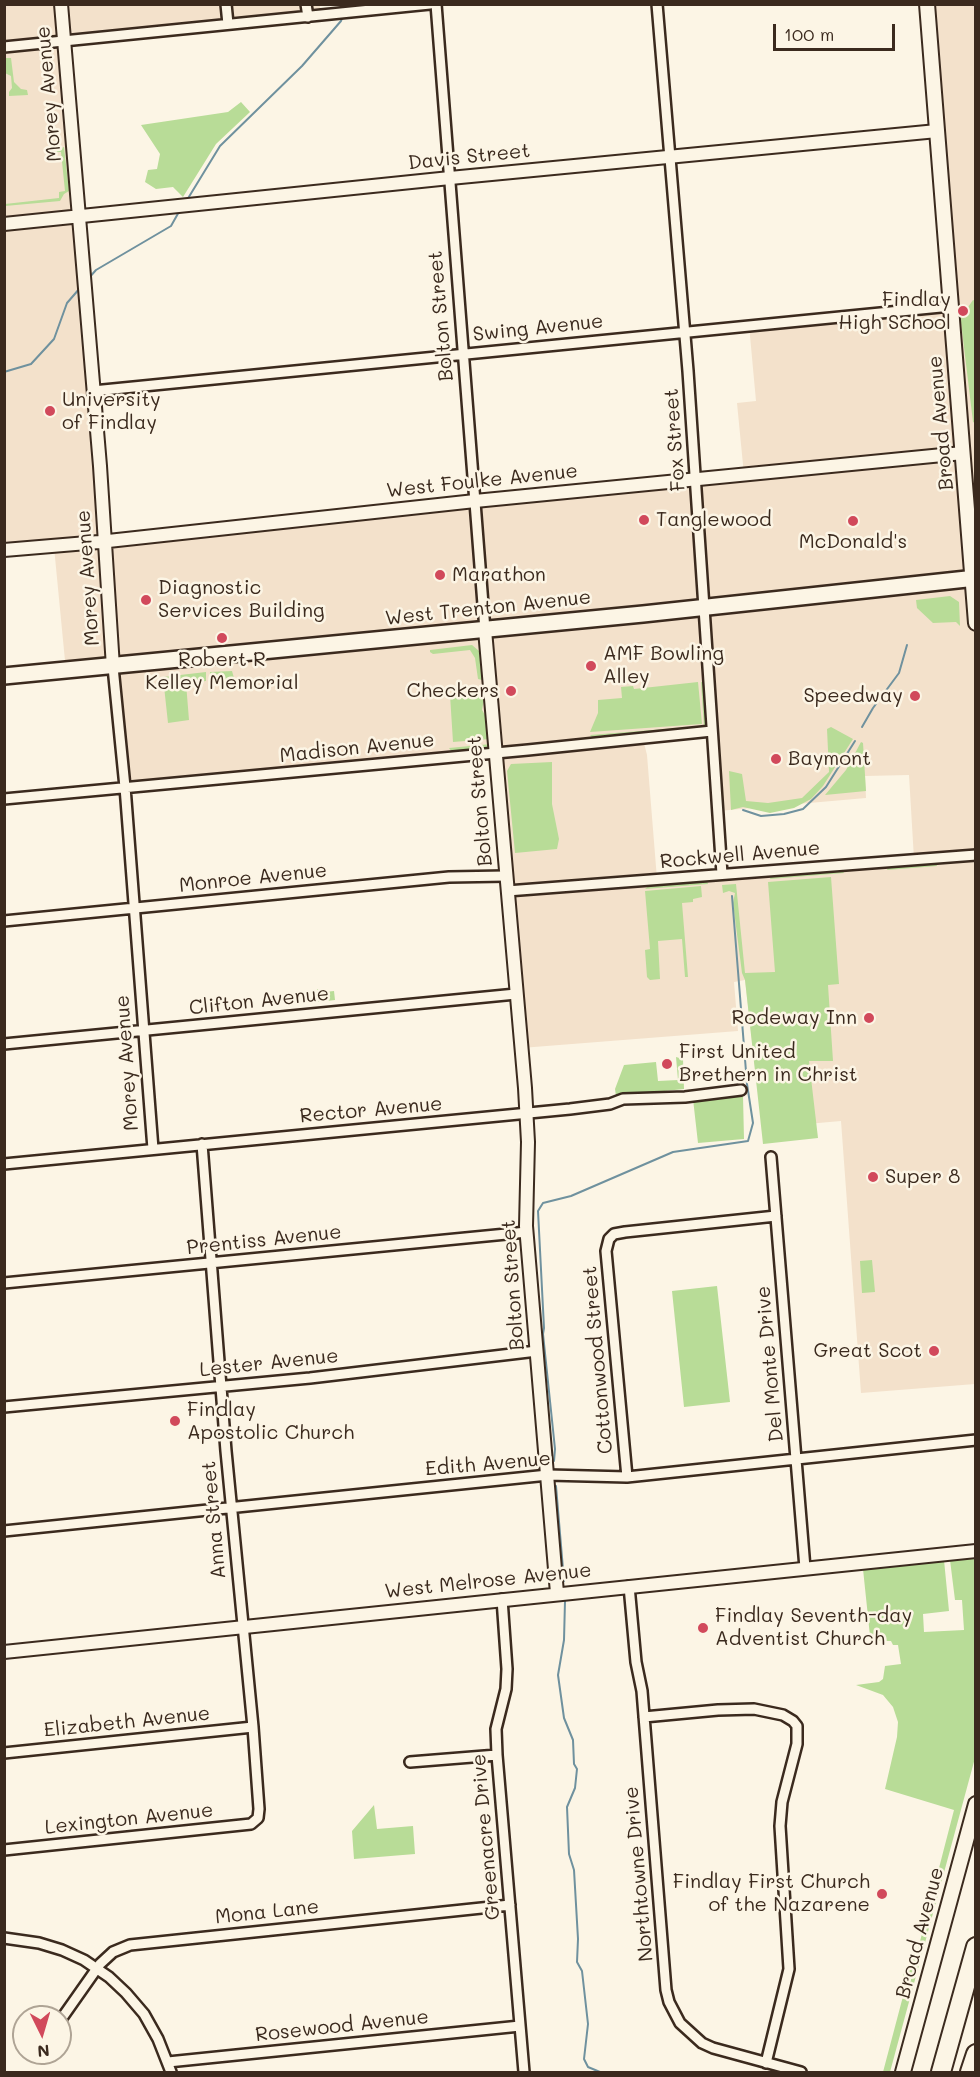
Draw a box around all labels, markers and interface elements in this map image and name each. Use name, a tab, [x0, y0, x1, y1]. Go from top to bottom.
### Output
scale bar	[776, 12, 898, 50]
text: 100 m	[784, 22, 834, 46]
street label: Morey Avenue	[31, 25, 67, 163]
street label: Davis Street	[407, 139, 531, 175]
street label: Bolton Street	[423, 250, 459, 382]
place label: Findlay High School	[838, 288, 951, 335]
marker: Findlay High School	[956, 304, 970, 318]
street label: Swing Avenue	[472, 309, 604, 347]
street label: Broad Avenue	[923, 355, 959, 491]
place label: University of Findlay	[62, 388, 161, 435]
street label: Fox Street	[659, 388, 691, 492]
marker: University of Findlay	[43, 404, 57, 418]
street label: West Foulke Avenue	[385, 459, 579, 503]
place label: Tanglewood	[656, 508, 772, 532]
street label: Morey Avenue	[71, 509, 105, 647]
marker: Tanglewood	[637, 513, 651, 527]
marker: McDonald's	[846, 514, 860, 528]
place label: McDonald's	[799, 530, 907, 554]
place label: Marathon	[452, 563, 546, 587]
marker: Marathon	[433, 568, 447, 582]
place label: Diagnostic Services Building	[158, 576, 325, 623]
street label: West Trenton Avenue	[384, 585, 592, 631]
marker: Diagnostic Services Building	[139, 593, 153, 607]
marker: Robert R Kelley Memorial	[215, 631, 229, 645]
place label: AMF Bowling Alley	[603, 642, 724, 689]
place label: Robert R Kelley Memorial	[145, 648, 299, 695]
marker: AMF Bowling Alley	[584, 659, 598, 673]
place label: Checkers	[407, 679, 499, 703]
marker: Checkers	[504, 684, 518, 698]
place label: Speedway	[804, 684, 903, 708]
marker: Speedway	[908, 689, 922, 703]
street label: Madison Avenue	[278, 728, 436, 768]
street label: Bolton Street	[462, 735, 498, 867]
place label: Baymont	[788, 747, 871, 771]
marker: Baymont	[769, 752, 783, 766]
street label: Rockwell Avenue	[659, 836, 821, 874]
street label: Monroe Avenue	[178, 858, 328, 898]
street label: Clifton Avenue	[188, 982, 330, 1020]
street label: Morey Avenue	[110, 994, 144, 1132]
place label: Rodeway Inn	[732, 1006, 857, 1030]
marker: Rodeway Inn	[862, 1011, 876, 1025]
place label: First United Brethern in Christ	[679, 1040, 858, 1087]
marker: First United Brethern in Christ	[660, 1057, 674, 1071]
street label: Rector Avenue	[299, 1092, 443, 1128]
place label: Super 8	[885, 1165, 960, 1189]
marker: Super 8	[866, 1170, 880, 1184]
street label: Bolton Street	[496, 1219, 530, 1351]
street label: Prentiss Avenue	[185, 1220, 343, 1260]
street label: Cottonwood Street	[578, 1265, 618, 1455]
street label: Del Monte Drive	[751, 1285, 789, 1443]
place label: Great Scot	[813, 1339, 922, 1363]
street label: Lester Avenue	[198, 1344, 340, 1382]
marker: Great Scot	[927, 1344, 941, 1358]
place label: Findlay Apostolic Church	[187, 1398, 354, 1445]
marker: Findlay Apostolic Church	[168, 1414, 182, 1428]
street label: Edith Avenue	[424, 1447, 552, 1481]
street label: Anna Street	[197, 1460, 231, 1580]
street label: West Melrose Avenue	[383, 1558, 593, 1604]
place label: Findlay Seventh-day Adventist Church	[715, 1604, 912, 1651]
marker: Findlay Seventh-day Adventist Church	[696, 1621, 710, 1635]
street label: Elizabeth Avenue	[43, 1701, 211, 1743]
street label: Greenacre Drive	[467, 1753, 505, 1921]
street label: Northtowne Drive	[619, 1785, 659, 1963]
street label: Lexington Avenue	[44, 1798, 214, 1840]
street label: Broad Avenue	[891, 1865, 949, 2001]
place label: Findlay First Church of the Nazarene	[673, 1870, 870, 1917]
marker: Findlay First Church of the Nazarene	[875, 1887, 889, 1901]
street label: Mona Lane	[214, 1895, 320, 1929]
north arrow	[12, 2005, 72, 2065]
street label: Rosewood Avenue	[254, 2005, 430, 2047]
text: N	[36, 2040, 50, 2062]

